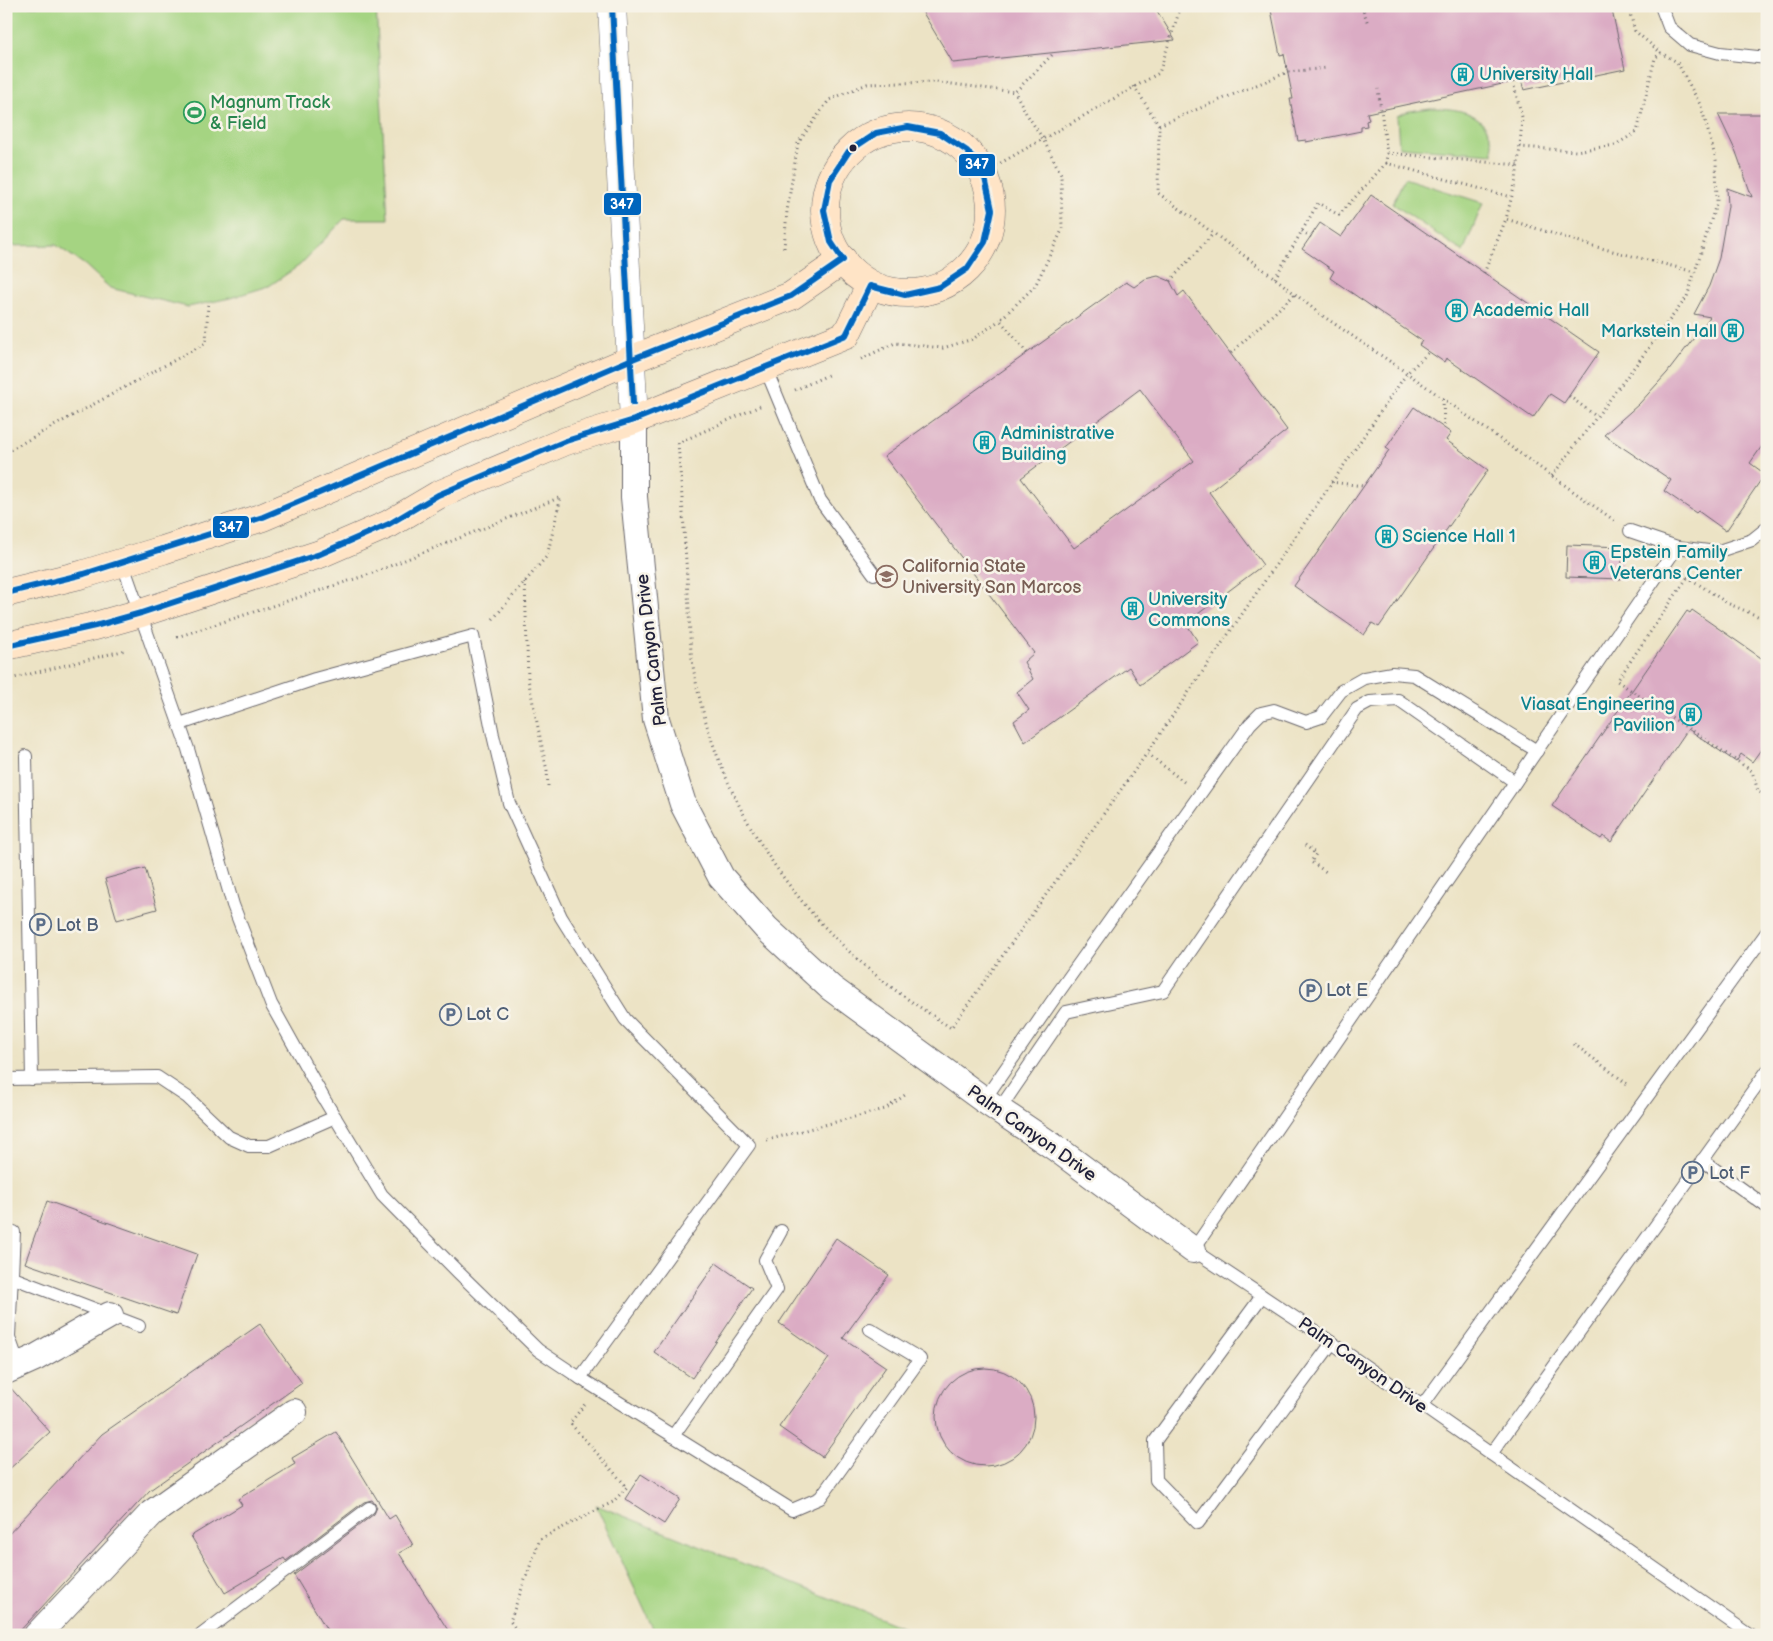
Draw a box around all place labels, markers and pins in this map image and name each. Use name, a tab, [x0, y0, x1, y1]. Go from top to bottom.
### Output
building icon: University Hall	[1451, 62, 1475, 86]
place label: University Hall	[1479, 64, 1593, 85]
place label: Magnum Track & Field	[210, 92, 330, 134]
sports icon: Magnum Track & Field	[182, 100, 206, 124]
unlabelled marker	[848, 143, 858, 153]
building icon: Academic Hall	[1445, 298, 1469, 322]
place label: Academic Hall	[1473, 300, 1589, 321]
building icon: Markstein Hall	[1721, 319, 1745, 343]
place label: Markstein Hall	[1601, 321, 1717, 342]
place label: Administrative Building	[1001, 423, 1115, 465]
building icon: Administrative Building	[973, 431, 997, 455]
building icon: Science Hall 1	[1374, 524, 1398, 548]
place label: Science Hall 1	[1402, 526, 1516, 547]
place label: Epstein Family Veterans Center	[1610, 542, 1743, 584]
building icon: Epstein Family Veterans Center	[1582, 550, 1606, 574]
place label: California State University San Marcos	[902, 556, 1081, 598]
school or university icon: California State University San Marcos	[874, 564, 898, 588]
place label: University Commons	[1148, 589, 1230, 631]
building icon: University Commons	[1120, 597, 1144, 621]
place label: Viasat Engineering Pavilion	[1521, 694, 1675, 736]
building icon: Viasat Engineering Pavilion	[1679, 702, 1703, 726]
parking icon: Lot B	[28, 913, 52, 937]
place label: Lot B	[56, 915, 99, 936]
parking icon: Lot E	[1298, 978, 1322, 1002]
place label: Lot E	[1326, 980, 1368, 1001]
parking icon: Lot C	[438, 1002, 462, 1026]
place label: Lot C	[466, 1004, 509, 1025]
parking icon: Lot F	[1681, 1161, 1705, 1185]
place label: Lot F	[1709, 1163, 1750, 1184]

